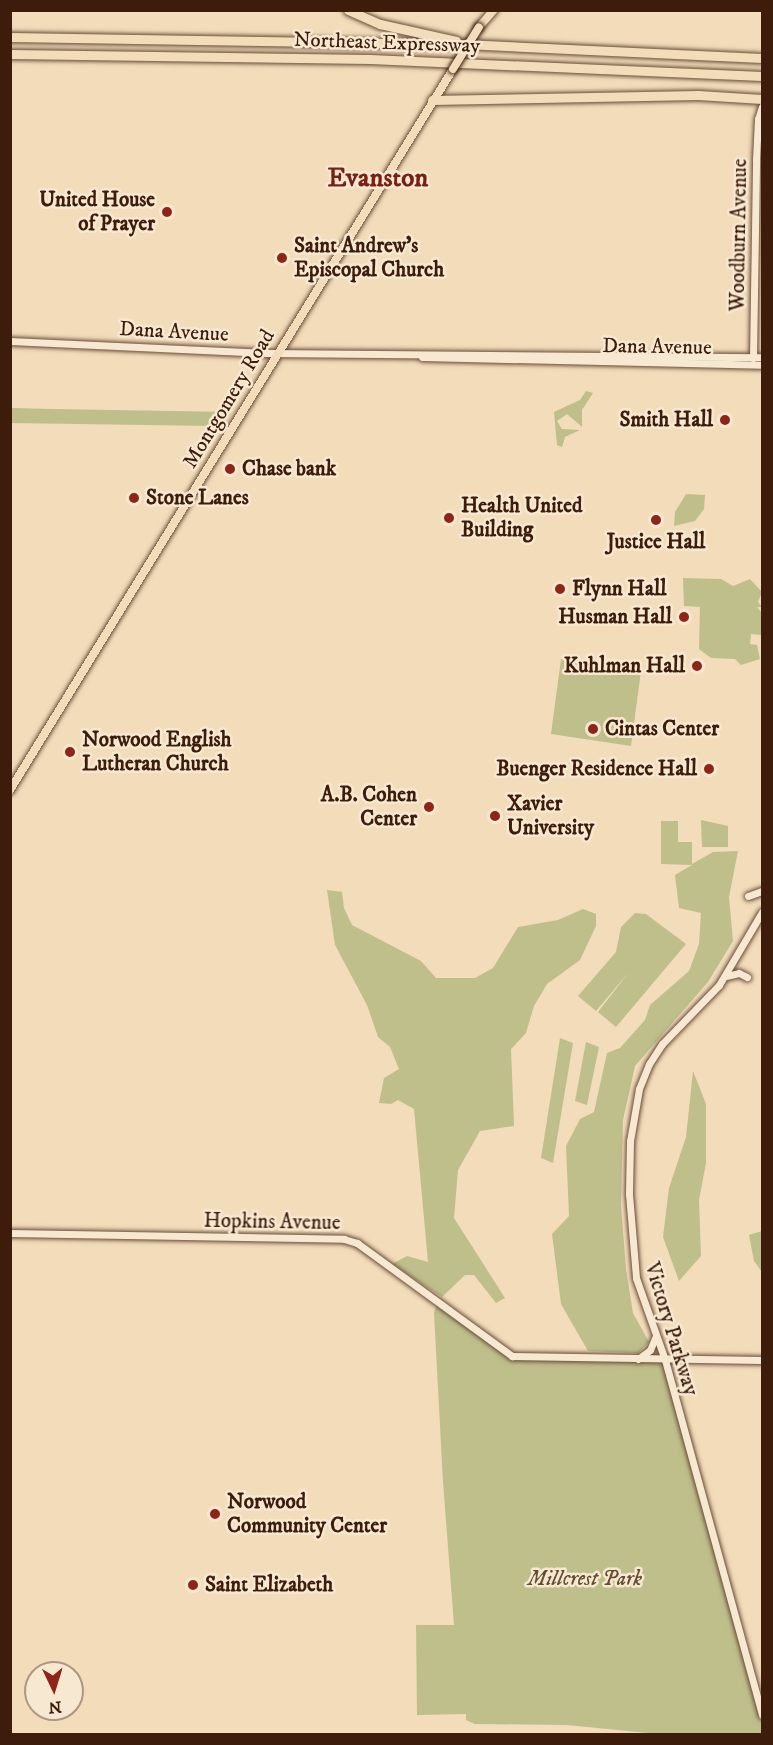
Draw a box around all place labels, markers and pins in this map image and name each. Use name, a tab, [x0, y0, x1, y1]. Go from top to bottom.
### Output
place label: United House of Prayer	[39, 187, 155, 237]
marker: United House of Prayer	[160, 205, 174, 219]
place label: Saint Andrew's Episcopal Church	[294, 233, 444, 283]
marker: Saint Andrew's Episcopal Church	[275, 251, 289, 265]
place label: Smith Hall	[619, 407, 713, 433]
marker: Smith Hall	[718, 413, 732, 427]
place label: Chase bank	[242, 456, 336, 482]
marker: Chase bank	[223, 462, 237, 476]
place label: Stone Lanes	[146, 485, 249, 511]
marker: Stone Lanes	[127, 491, 141, 505]
place label: Health United Building	[461, 493, 582, 543]
marker: Health United Building	[442, 511, 456, 525]
marker: Justice Hall	[649, 513, 663, 527]
place label: Justice Hall	[607, 529, 705, 555]
place label: Flynn Hall	[572, 576, 666, 602]
marker: Flynn Hall	[553, 582, 567, 596]
place label: Husman Hall	[558, 604, 672, 630]
marker: Husman Hall	[677, 610, 691, 624]
place label: Kuhlman Hall	[564, 653, 685, 679]
marker: Kuhlman Hall	[690, 659, 704, 673]
place label: Cintas Center	[605, 716, 719, 742]
marker: Cintas Center	[586, 722, 600, 736]
place label: Norwood English Lutheran Church	[82, 727, 232, 777]
marker: Norwood English Lutheran Church	[63, 745, 77, 759]
place label: Buenger Residence Hall	[496, 756, 697, 782]
marker: Buenger Residence Hall	[702, 762, 716, 776]
place label: A.B. Cohen Center	[321, 782, 417, 832]
place label: Xavier University	[507, 791, 594, 841]
marker: A.B. Cohen Center	[422, 800, 436, 814]
marker: Xavier University	[488, 809, 502, 823]
place label: Norwood Community Center	[227, 1489, 387, 1539]
marker: Norwood Community Center	[208, 1507, 222, 1521]
place label: Saint Elizabeth	[205, 1572, 333, 1598]
marker: Saint Elizabeth	[186, 1578, 200, 1592]

